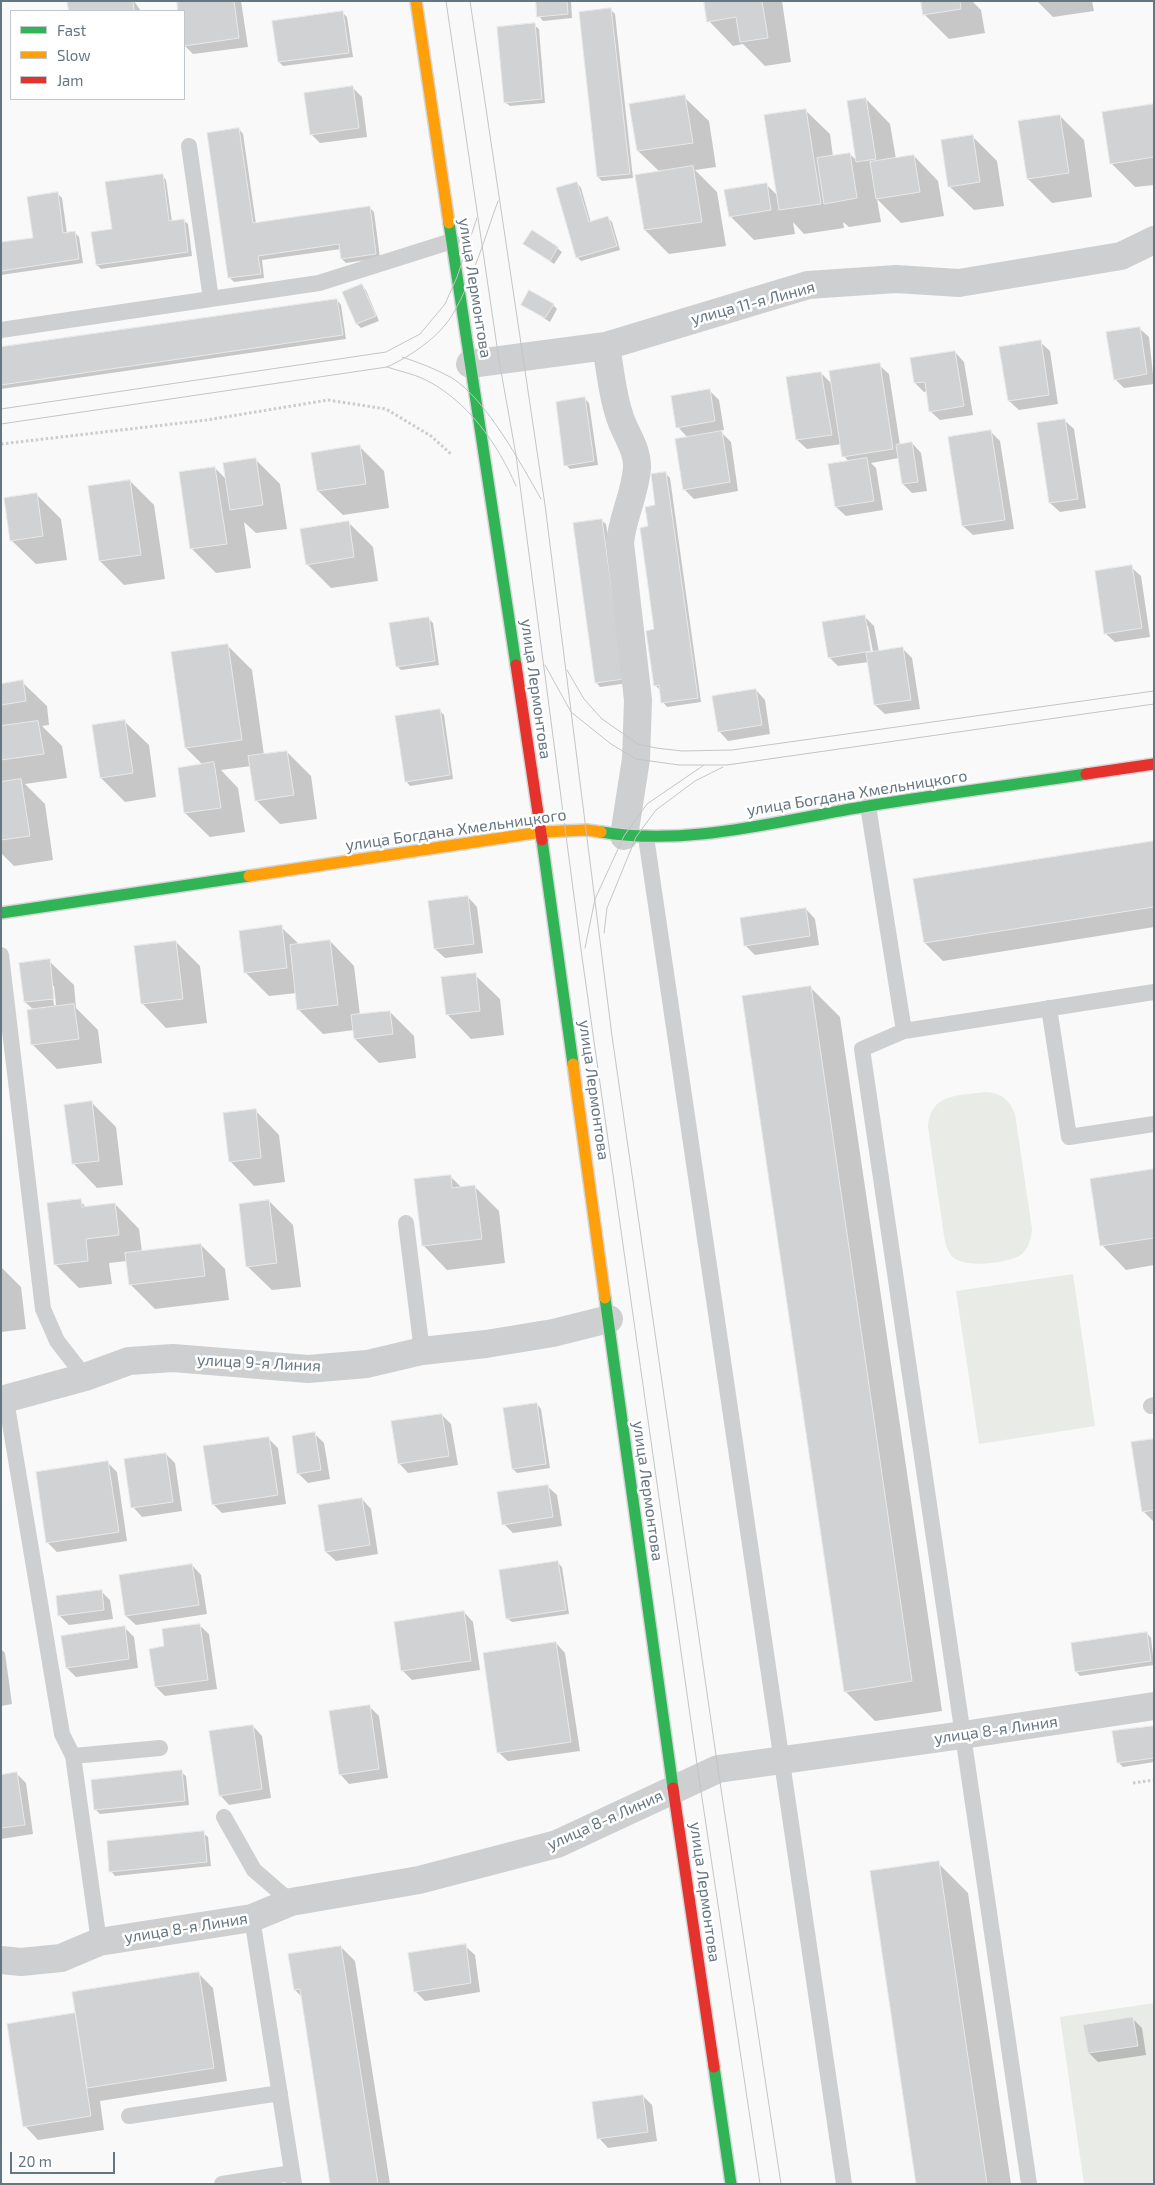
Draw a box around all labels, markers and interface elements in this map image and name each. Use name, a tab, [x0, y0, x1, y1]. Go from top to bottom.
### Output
legend	[10, 10, 185, 100]
text: Fast	[57, 21, 86, 39]
text: Slow	[57, 46, 91, 64]
text: Jam	[57, 71, 83, 89]
street label: улица Лермонтова	[454, 217, 496, 359]
street label: улица 11-я Линия	[689, 277, 817, 329]
street label: улица Лермонтова	[517, 618, 555, 760]
street label: улица Богдана Хмельницкого	[745, 766, 969, 820]
street label: улица Богдана Хмельницкого	[344, 805, 568, 855]
street label: улица Лермонтова	[575, 1019, 613, 1161]
street label: улица 9-я Линия	[197, 1350, 321, 1376]
street label: улица Лермонтова	[629, 1420, 667, 1562]
street label: улица 8-я Линия	[933, 1712, 1059, 1748]
street label: улица 8-я Линия	[544, 1786, 666, 1854]
street label: улица Лермонтова	[686, 1821, 724, 1963]
street label: улица 8-я Линия	[123, 1909, 249, 1947]
scale bar	[12, 2142, 118, 2174]
text: 20 m	[18, 2152, 52, 2170]

